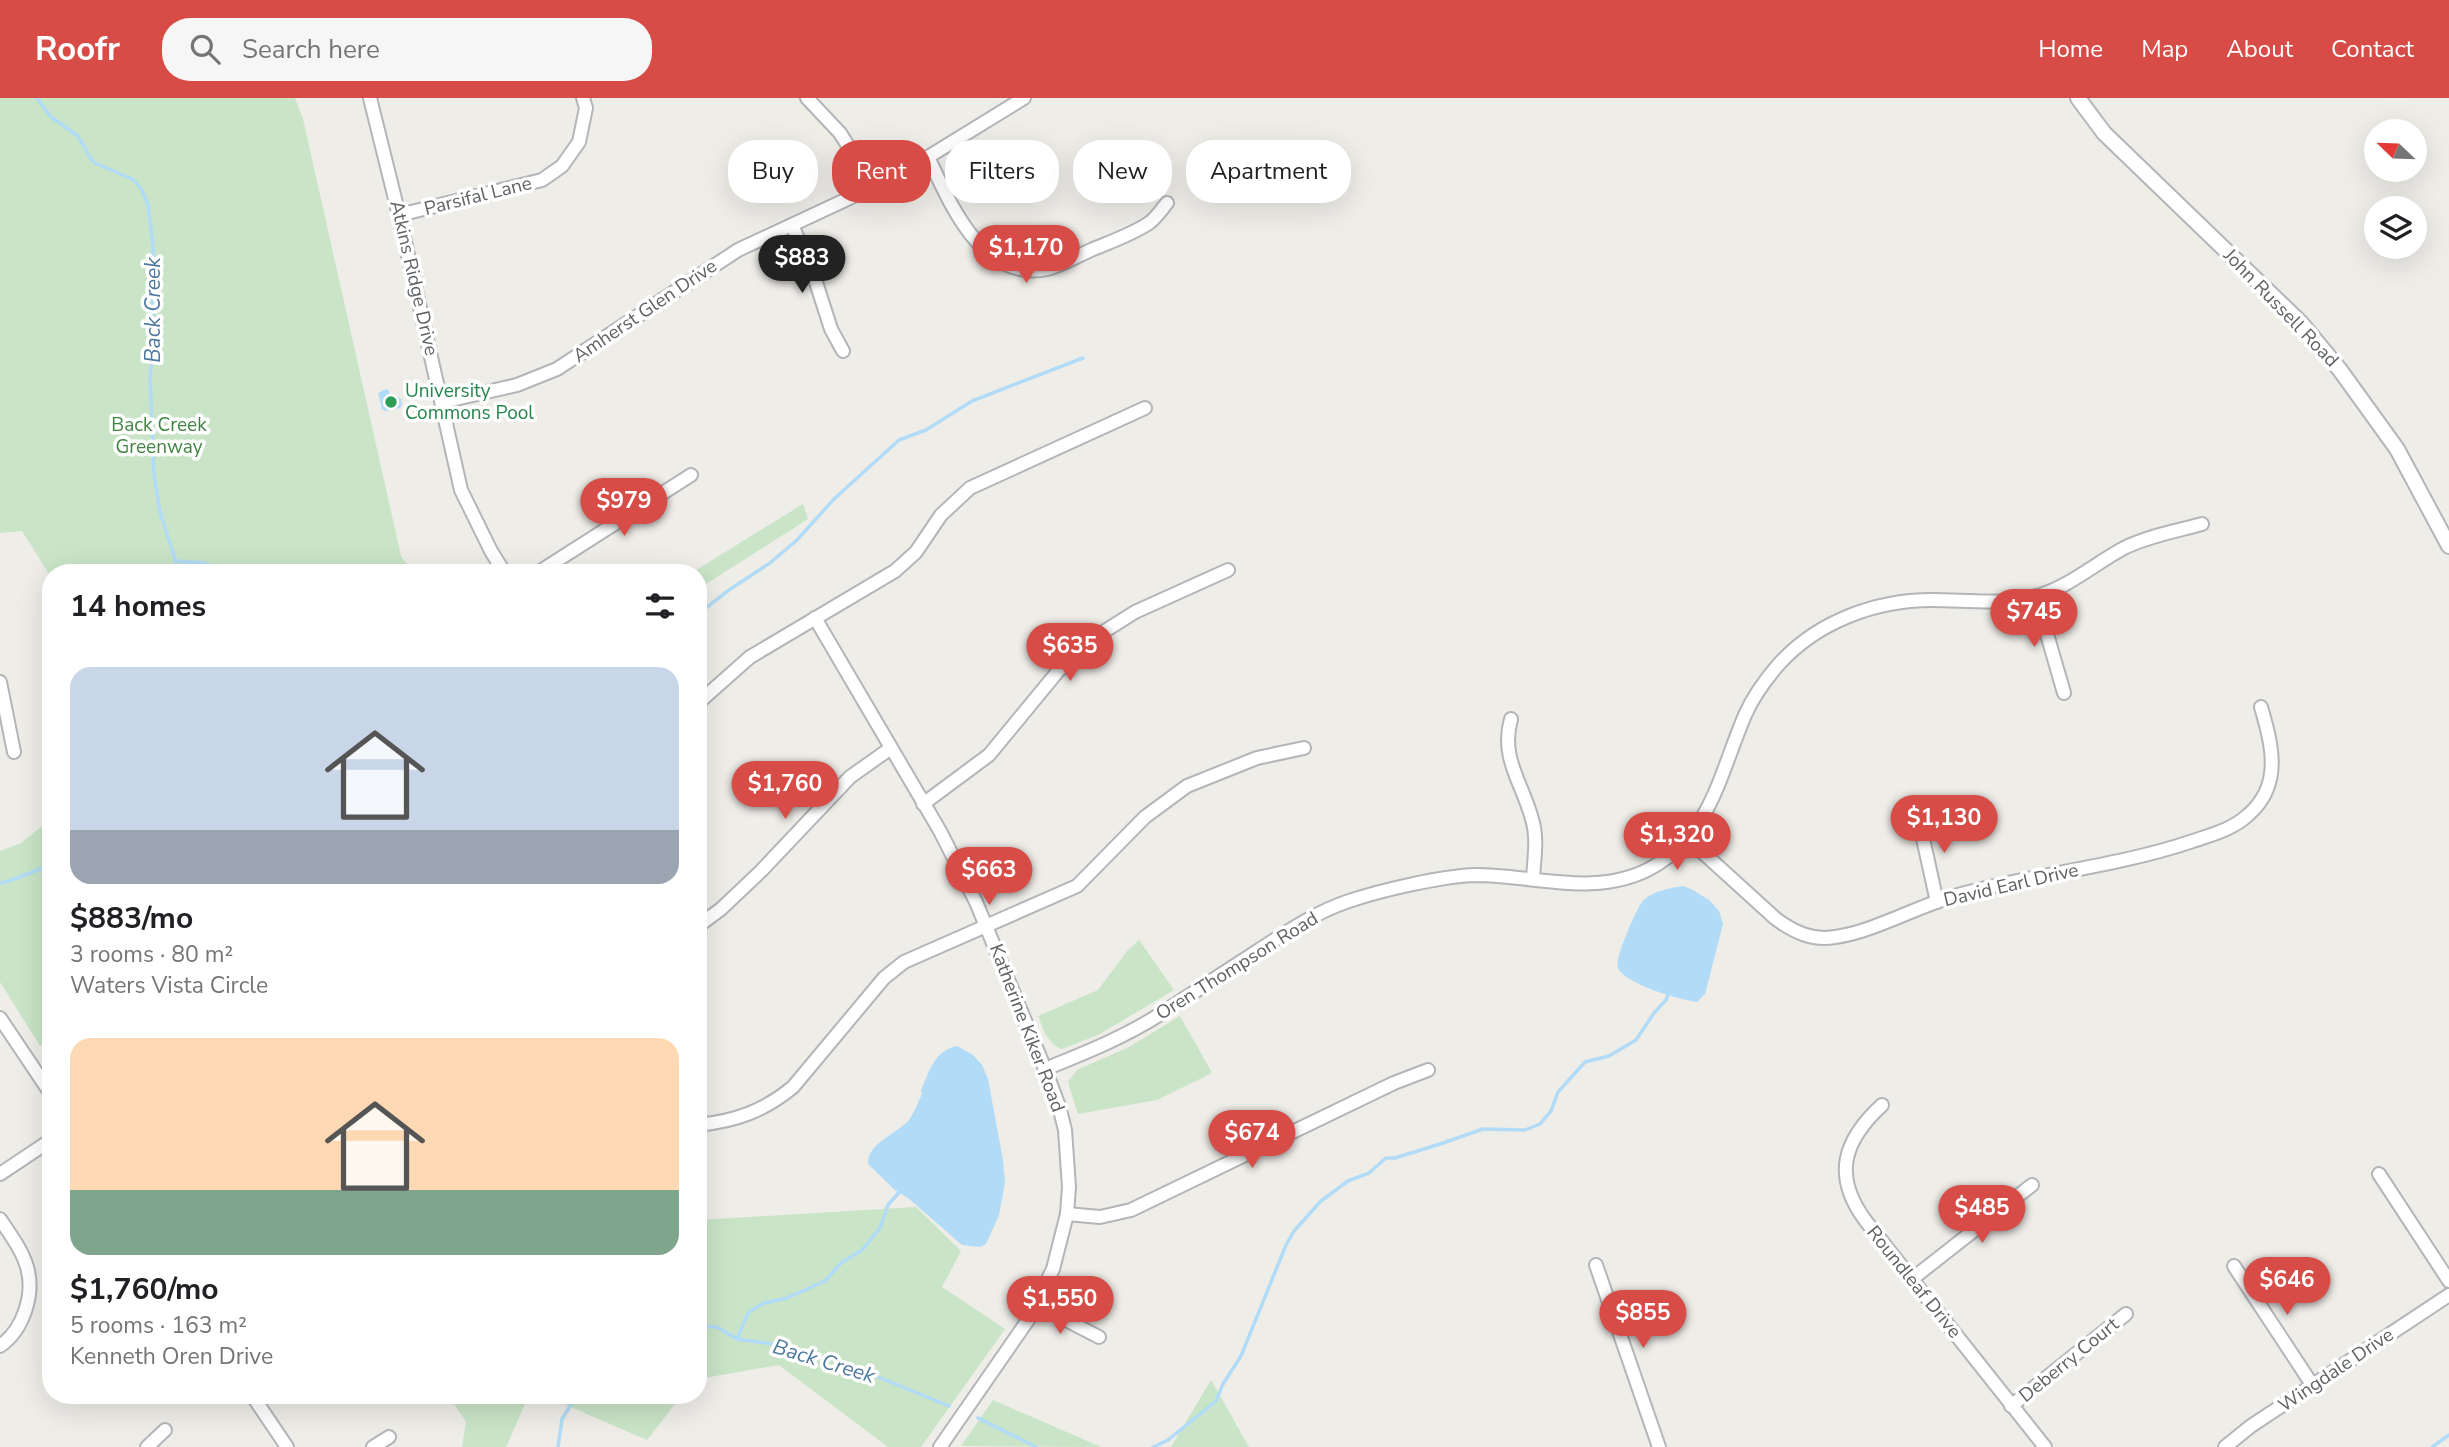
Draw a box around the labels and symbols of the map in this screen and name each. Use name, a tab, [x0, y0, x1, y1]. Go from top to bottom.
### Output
north arrow	[2364, 119, 2427, 182]
street label: Parsifal Lane	[421, 170, 535, 222]
street label: Atkins Ridge Drive	[384, 198, 444, 358]
pin: $1,170	[969, 226, 1083, 285]
pin: $883	[761, 236, 843, 295]
street label: John Russell Road	[2217, 242, 2344, 373]
street label: Amherst Glen Drive	[568, 253, 722, 369]
water label: Back Creek	[139, 257, 167, 363]
place label: University Commons Pool	[405, 378, 534, 426]
marker: University Commons Pool	[383, 394, 399, 410]
park label: Back Creek Greenway	[111, 412, 207, 460]
pin: $979	[583, 478, 665, 538]
pin: $745	[1993, 589, 2075, 649]
pin: $635	[1029, 624, 1111, 683]
pin: $1,760	[728, 762, 842, 821]
pin: $1,130	[1887, 796, 2001, 855]
pin: $1,320	[1620, 812, 1734, 872]
pin: $663	[948, 848, 1030, 907]
street label: David Earl Drive	[1941, 857, 2081, 913]
street label: Oren Thompson Road	[1151, 905, 1323, 1027]
street label: Katherine Kiker Road	[983, 940, 1071, 1116]
pin: $674	[1211, 1110, 1293, 1170]
pin: $485	[1941, 1186, 2023, 1245]
street label: Roundleaf Drive	[1861, 1220, 1967, 1344]
pin: $646	[2246, 1258, 2328, 1317]
pin: $1,550	[1003, 1276, 1117, 1336]
pin: $855	[1602, 1290, 1684, 1350]
street label: Deberry Court	[2014, 1311, 2125, 1408]
street label: Wingdale Drive	[2273, 1322, 2399, 1418]
water label: Back Creek	[770, 1332, 879, 1390]

